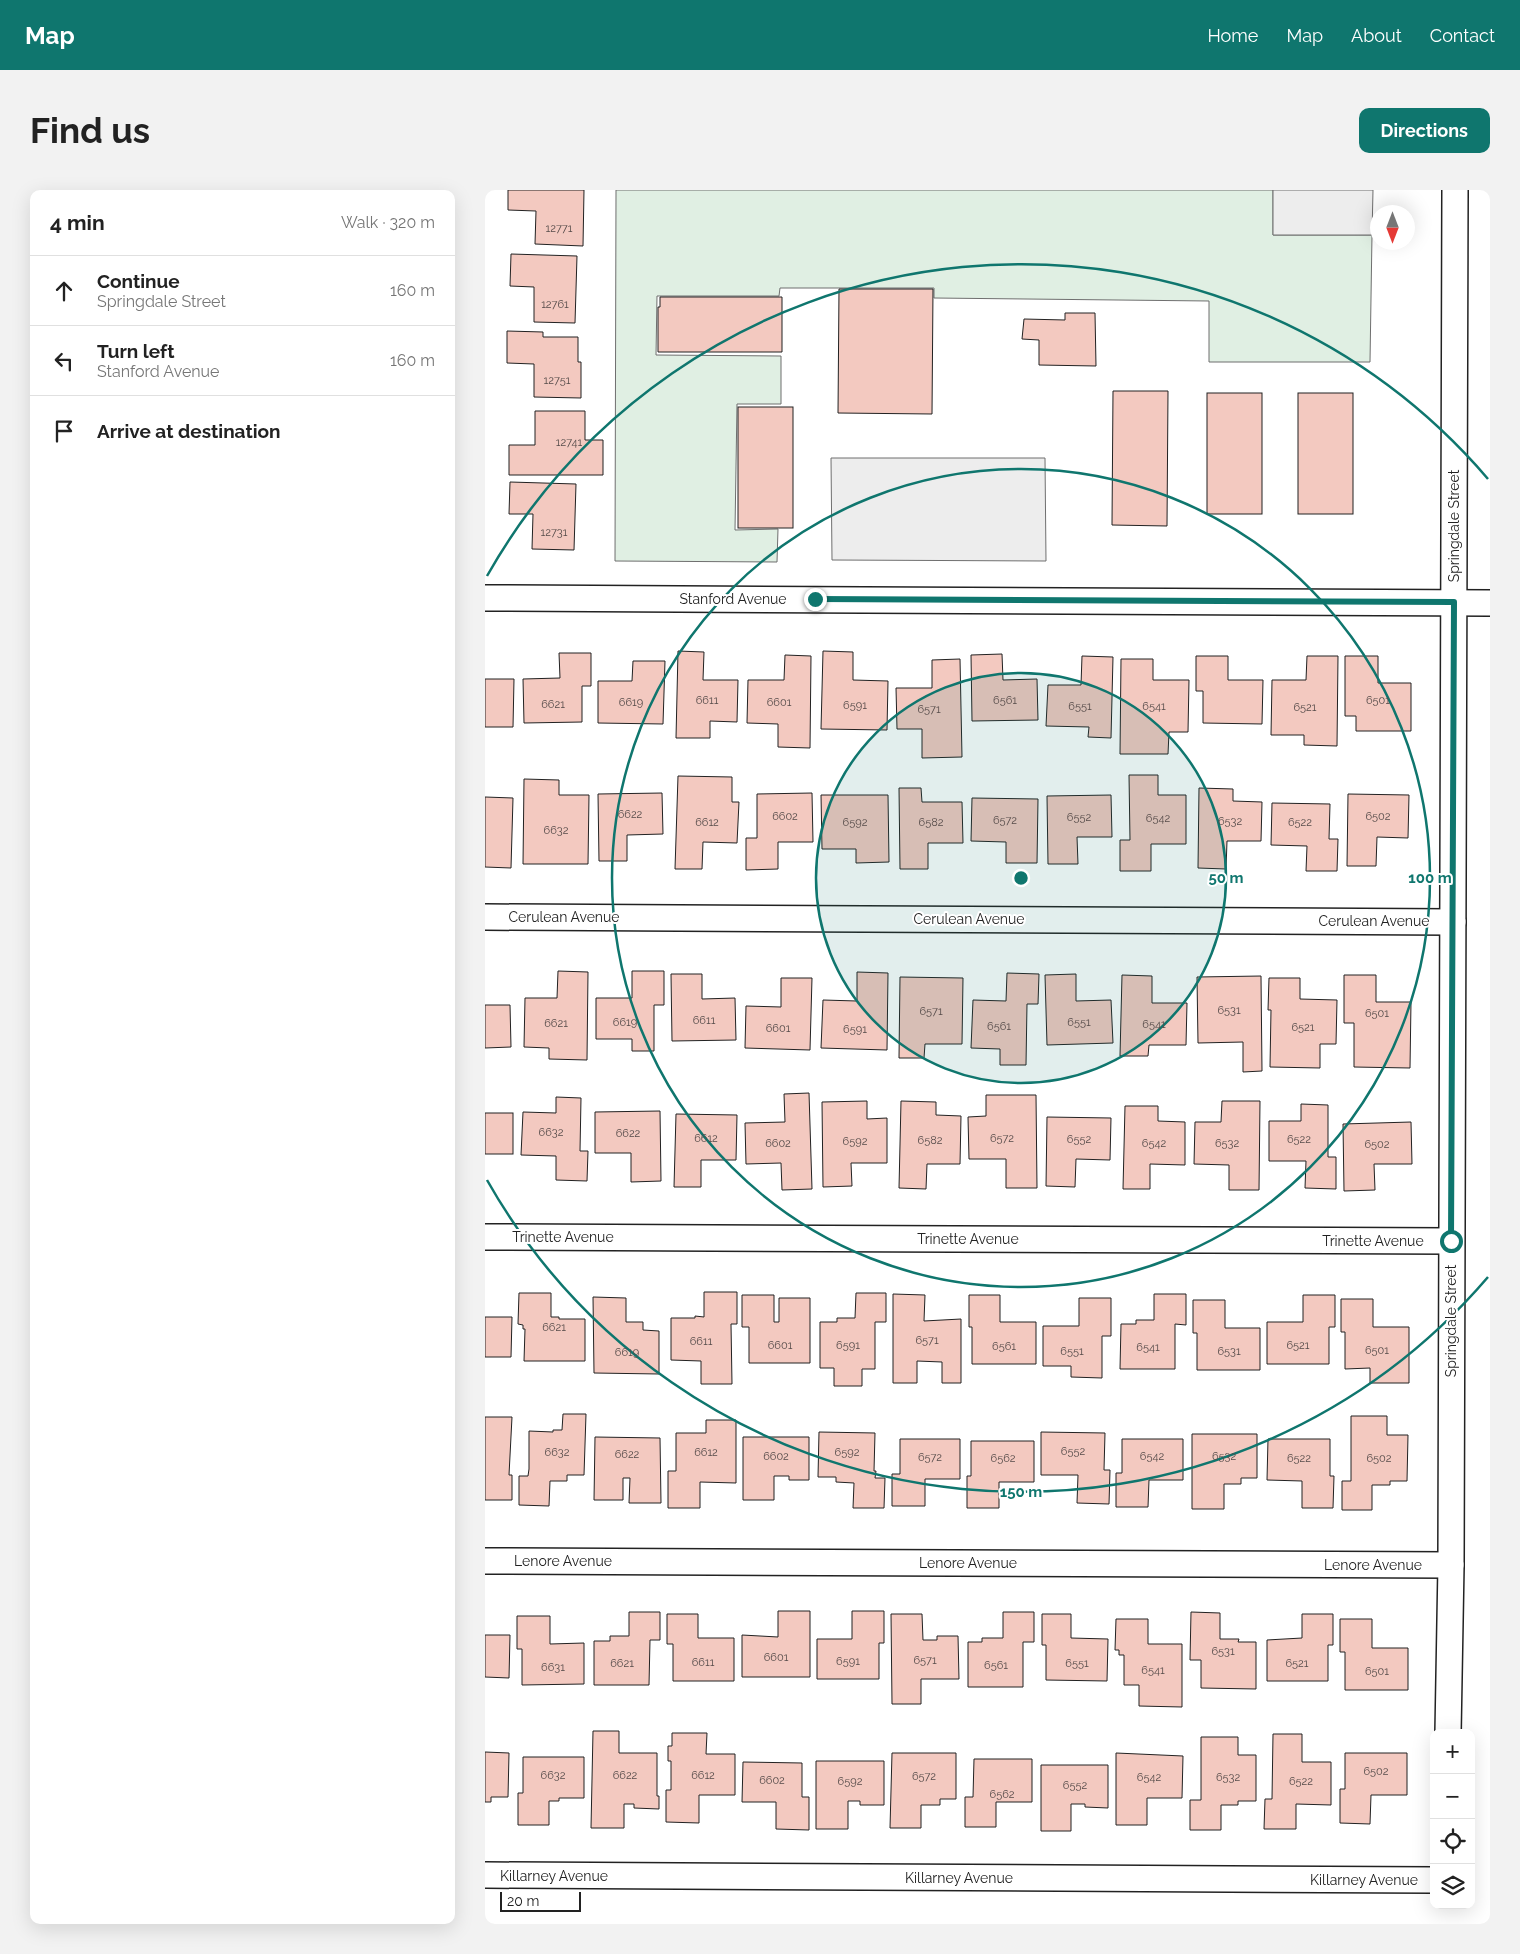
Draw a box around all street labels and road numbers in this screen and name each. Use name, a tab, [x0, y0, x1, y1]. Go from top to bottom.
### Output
street label: Springdale Street	[1446, 469, 1462, 582]
street label: Stanford Avenue	[679, 591, 787, 607]
street label: Cerulean Avenue	[508, 909, 620, 925]
street label: Cerulean Avenue	[913, 911, 1025, 927]
street label: Cerulean Avenue	[1318, 913, 1430, 929]
street label: Trinette Avenue	[512, 1229, 614, 1245]
street label: Trinette Avenue	[917, 1231, 1019, 1247]
street label: Trinette Avenue	[1322, 1233, 1424, 1249]
street label: Springdale Street	[1443, 1264, 1459, 1377]
street label: Lenore Avenue	[514, 1553, 612, 1569]
street label: Lenore Avenue	[919, 1555, 1017, 1571]
street label: Lenore Avenue	[1324, 1557, 1422, 1573]
street label: Killarney Avenue	[500, 1868, 608, 1884]
street label: Killarney Avenue	[905, 1870, 1013, 1886]
street label: Killarney Avenue	[1310, 1872, 1418, 1888]

